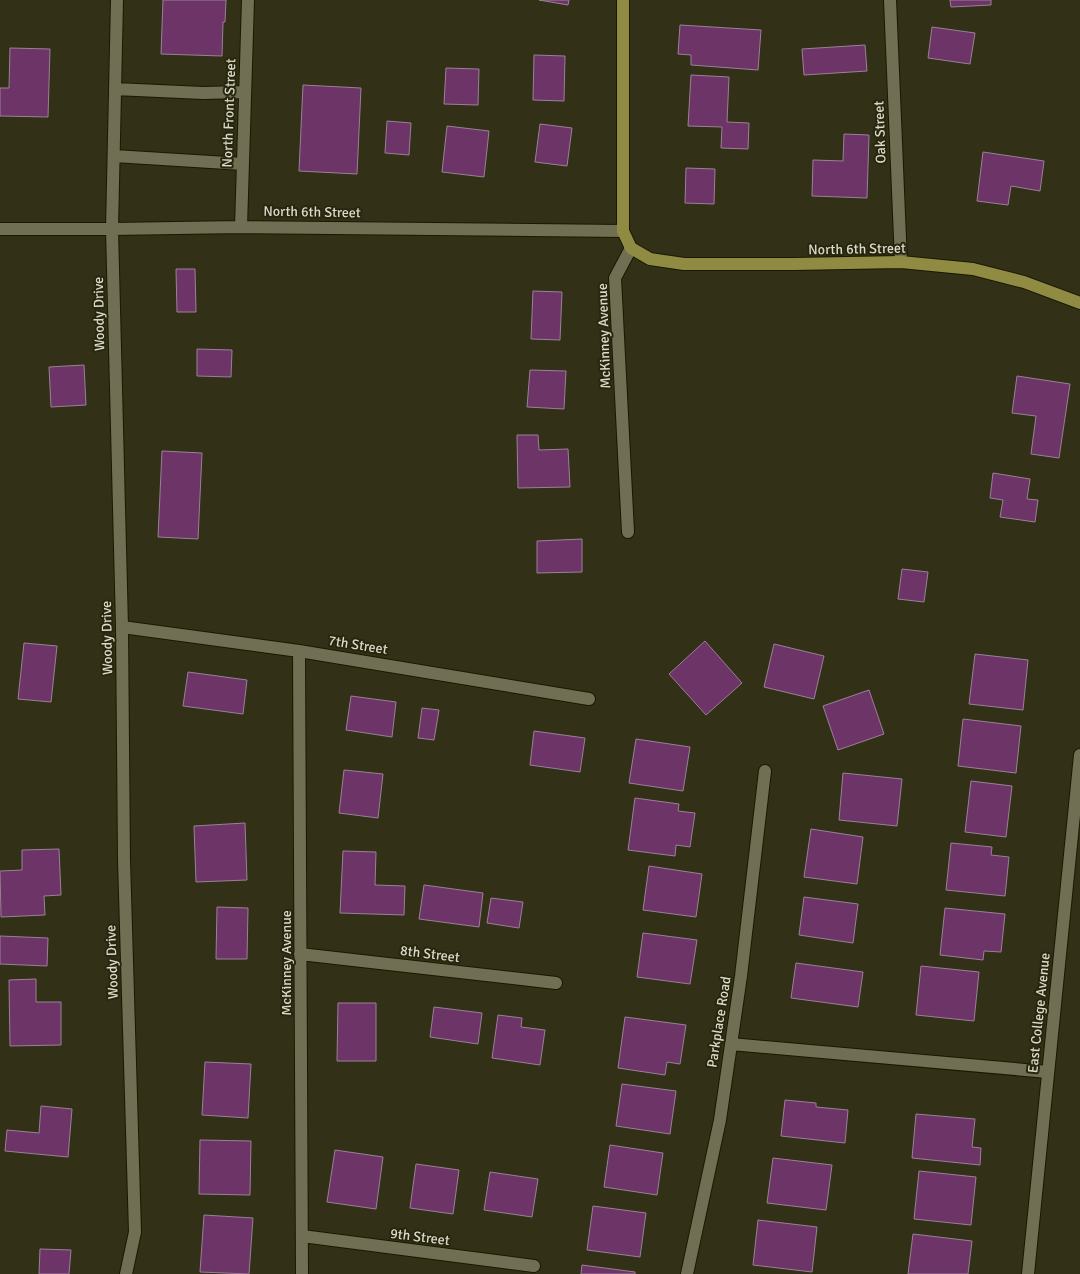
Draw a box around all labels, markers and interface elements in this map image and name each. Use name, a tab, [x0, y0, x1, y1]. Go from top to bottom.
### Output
street label: North Front Street	[219, 58, 239, 168]
street label: Oak Street	[870, 100, 890, 164]
street label: North 6th Street	[263, 203, 361, 221]
street label: North 6th Street	[808, 240, 906, 258]
street label: Woody Drive	[90, 277, 108, 351]
street label: McKinney Avenue	[594, 283, 614, 389]
street label: Woody Drive	[98, 601, 116, 675]
street label: 7th Street	[327, 632, 389, 658]
street label: McKinney Avenue	[278, 910, 295, 1016]
street label: Woody Drive	[102, 925, 122, 999]
street label: 8th Street	[399, 942, 461, 966]
street label: East College Avenue	[1024, 952, 1054, 1074]
street label: Parkplace Road	[703, 975, 735, 1069]
street label: 9th Street	[389, 1225, 451, 1249]

